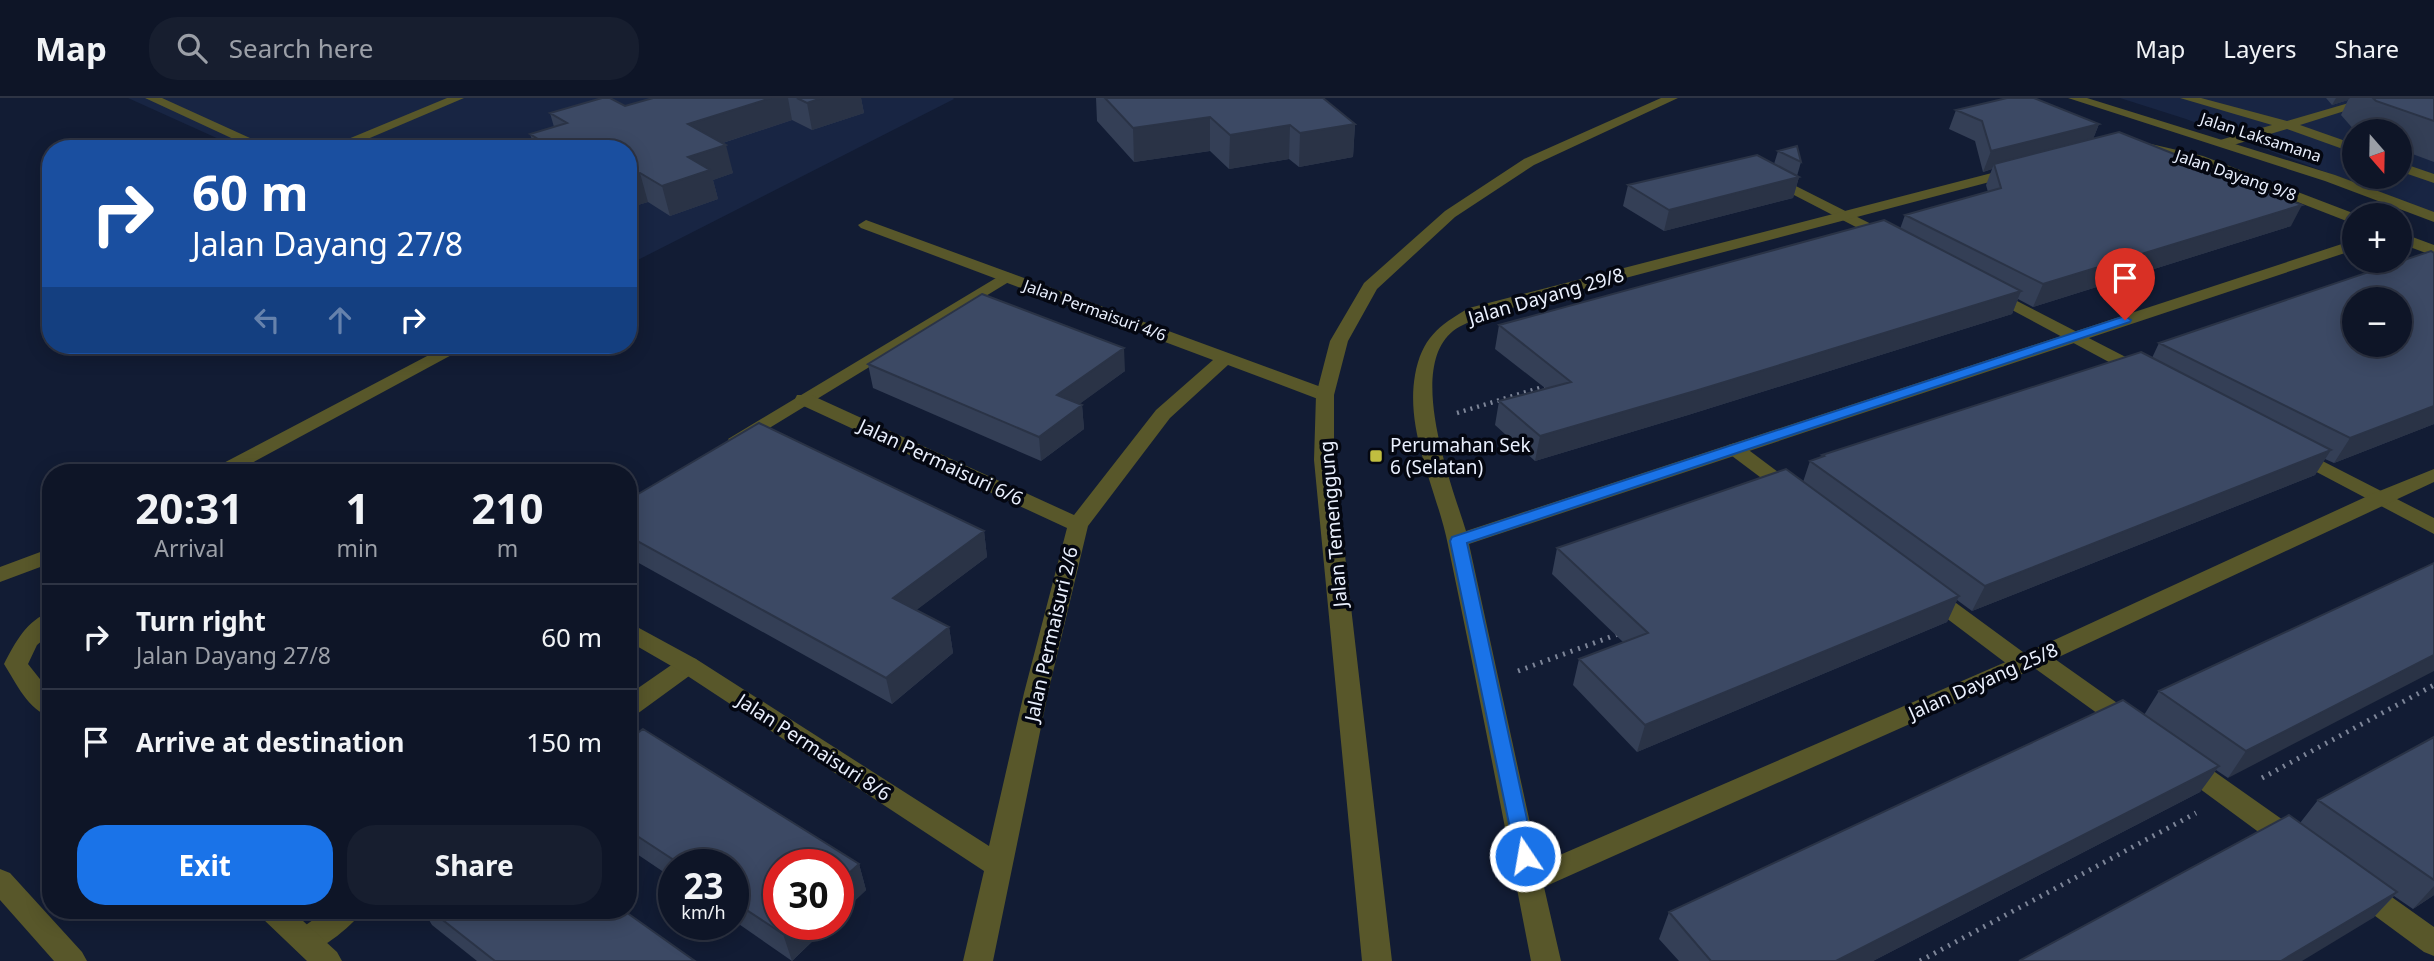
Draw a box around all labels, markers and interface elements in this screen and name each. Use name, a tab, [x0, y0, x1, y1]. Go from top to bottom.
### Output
search box	[149, 17, 639, 80]
text: Map	[35, 26, 107, 71]
icon: search	[173, 29, 211, 67]
text: Search here	[229, 30, 373, 66]
text: Map	[2135, 32, 2185, 65]
text: Layers	[2223, 32, 2297, 65]
text: Share	[2335, 32, 2399, 65]
street label: Jalan Laksamana	[2196, 106, 2324, 167]
north arrow	[2342, 119, 2412, 189]
map controls	[2342, 119, 2412, 357]
street label: Jalan Dayang 9/8	[2171, 143, 2299, 206]
text: 60 m	[192, 159, 309, 225]
icon: right	[77, 168, 168, 259]
button: +	[2342, 203, 2412, 273]
text: Jalan Dayang 27/8	[192, 222, 463, 265]
pin	[2095, 248, 2155, 320]
icon: arrive	[2106, 259, 2144, 297]
street label: Jalan Dayang 29/8	[1463, 261, 1627, 331]
street label: Jalan Permaisuri 4/6	[1019, 273, 1170, 346]
button: −	[2342, 287, 2412, 357]
icon: left	[248, 301, 286, 339]
icon: ahead	[321, 301, 359, 339]
icon: right	[394, 301, 432, 339]
street label: Jalan Permaisuri 6/6	[853, 412, 1028, 512]
place label: Perumahan Sek 6 (Selatan)	[1390, 432, 1531, 480]
street label: Jalan Temenggung	[1313, 440, 1353, 610]
marker: Perumahan Sek 6 (Selatan)	[1368, 448, 1384, 464]
text: 20:31	[135, 479, 243, 536]
text: 1	[345, 479, 369, 536]
text: 210	[472, 479, 544, 536]
text: Arrival	[154, 532, 224, 564]
text: min	[337, 532, 378, 564]
text: m	[497, 532, 518, 564]
street label: Jalan Permaisuri 2/6	[1018, 544, 1084, 726]
text: Turn right	[136, 603, 266, 639]
icon: right	[77, 618, 115, 656]
text: 60 m	[541, 619, 602, 655]
street label: Jalan Dayang 25/8	[1902, 636, 2062, 726]
text: Jalan Dayang 27/8	[136, 639, 331, 671]
street label: Jalan Permaisuri 8/6	[730, 686, 896, 807]
icon: arrive	[77, 723, 115, 761]
text: Arrive at destination	[136, 724, 405, 760]
text: 150 m	[526, 724, 602, 760]
position arrow	[1488, 819, 1562, 893]
button: Exit	[77, 825, 333, 905]
button: Share	[347, 825, 602, 905]
speed limit sign: 30	[763, 849, 854, 940]
text: 23	[683, 862, 724, 909]
text: km/h	[681, 900, 726, 924]

